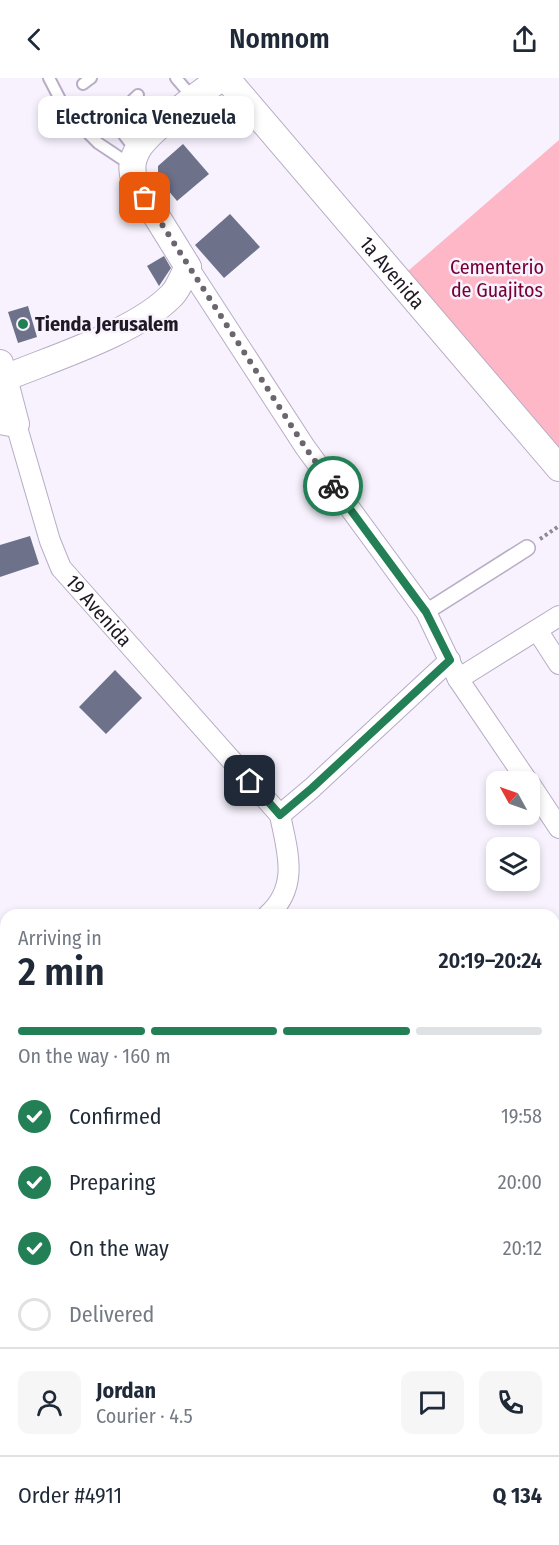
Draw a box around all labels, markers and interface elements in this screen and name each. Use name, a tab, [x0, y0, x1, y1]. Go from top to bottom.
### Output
icon: back	[18, 23, 51, 56]
text: Nomnom	[229, 23, 330, 55]
icon: share	[508, 23, 541, 56]
callout: Electronica Venezuela	[37, 96, 253, 138]
text: Electronica Venezuela	[56, 105, 236, 129]
pin	[119, 172, 170, 223]
icon: bag	[128, 181, 161, 214]
street label: 1a Avenida	[355, 232, 430, 314]
park label: Cementerio de Guajitos	[450, 255, 544, 302]
place label: Tienda Jerusalem	[35, 312, 178, 336]
marker: Tienda Jerusalem	[16, 317, 30, 331]
courier	[303, 456, 363, 516]
icon: bike	[317, 470, 350, 503]
street label: 19 Avenida	[61, 570, 137, 651]
pin	[224, 755, 275, 806]
icon: home	[233, 764, 266, 797]
north arrow	[486, 771, 540, 825]
map controls	[486, 771, 540, 891]
button: layers	[486, 837, 540, 891]
text: Arriving in	[18, 926, 102, 950]
text: 20:19–20:24	[438, 947, 542, 974]
text: 2 min	[18, 949, 105, 995]
text: On the way · 160 m	[18, 1044, 171, 1068]
icon: check	[18, 1100, 51, 1133]
text: Confirmed	[69, 1103, 162, 1130]
text: 19:58	[501, 1104, 542, 1128]
icon: check	[18, 1166, 51, 1199]
text: Preparing	[69, 1169, 155, 1196]
text: 20:00	[498, 1170, 542, 1194]
icon: check	[18, 1232, 51, 1265]
text: On the way	[69, 1235, 169, 1262]
text: 20:12	[503, 1236, 542, 1260]
text: Delivered	[69, 1301, 154, 1328]
button: person	[18, 1371, 81, 1434]
button: chat	[401, 1371, 464, 1434]
button: phone	[479, 1371, 542, 1434]
text: Jordan	[96, 1377, 156, 1404]
text: Courier · 4.5	[96, 1404, 193, 1428]
text: Order #4911	[18, 1482, 122, 1509]
text: Q 134	[493, 1482, 542, 1509]

